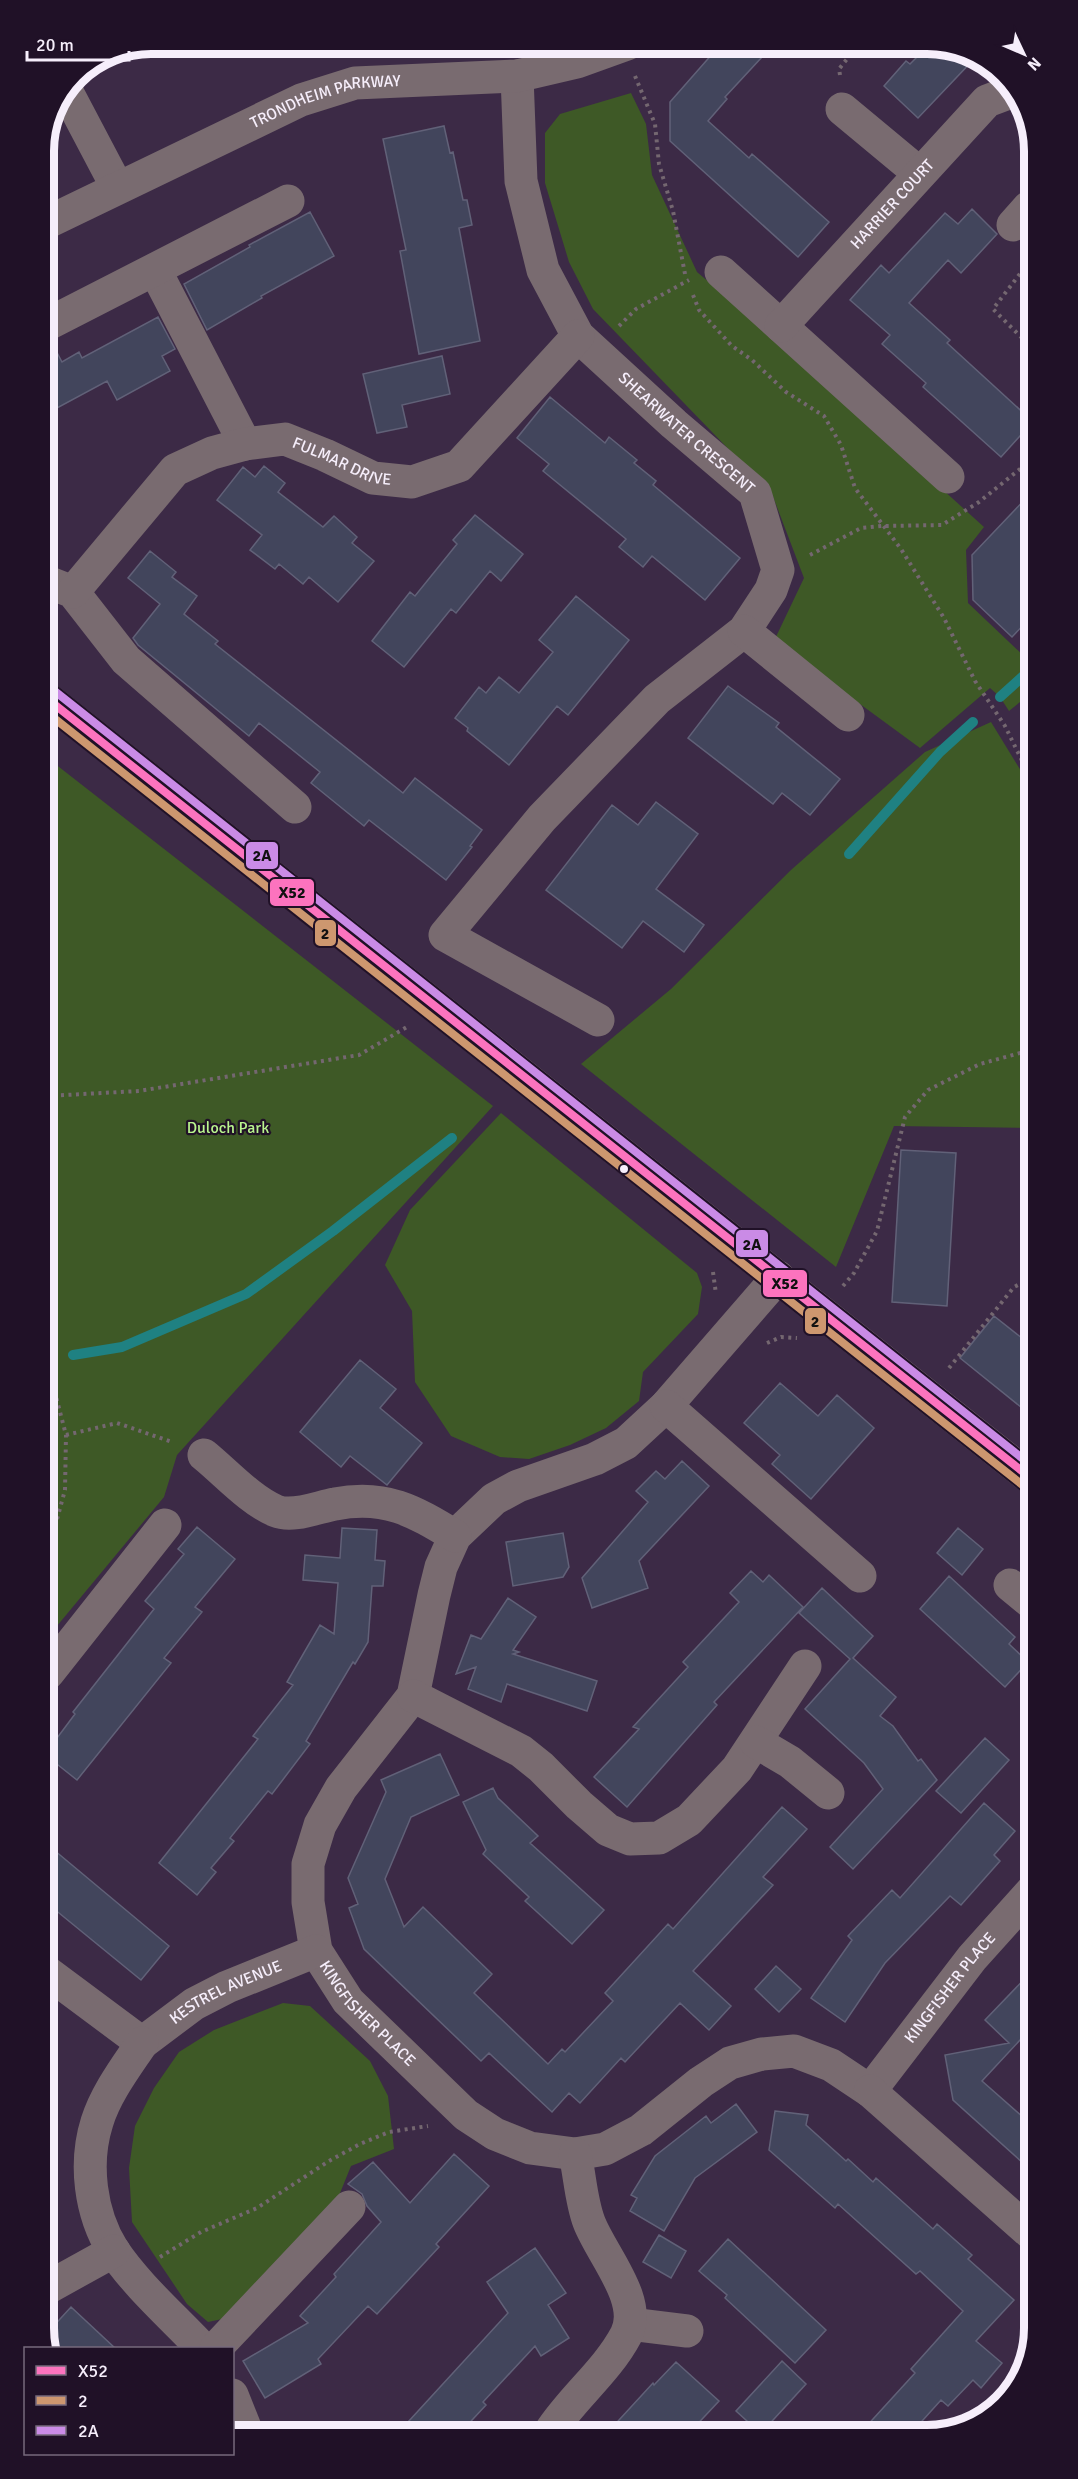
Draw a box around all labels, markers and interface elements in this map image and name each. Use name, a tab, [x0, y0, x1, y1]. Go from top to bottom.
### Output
scale bar	[27, 24, 129, 62]
north arrow	[994, 24, 1054, 84]
text: 20 m	[36, 34, 74, 56]
text: N	[1023, 53, 1045, 75]
street label: TRONDHEIM PARKWAY	[247, 71, 401, 133]
street label: HARRIER COURT	[846, 155, 939, 253]
street label: SHEARWATER CRESCENT	[614, 368, 759, 498]
street label: FULMAR DRIVE	[289, 433, 392, 490]
line badge: 2A	[245, 841, 279, 870]
text: 2A	[253, 846, 272, 866]
line badge: X52	[269, 878, 315, 907]
text: X52	[278, 883, 306, 903]
line badge: 2	[314, 919, 337, 947]
text: 2	[321, 924, 329, 944]
park label: Duloch Park	[187, 1118, 269, 1138]
unlabelled marker	[618, 1163, 630, 1175]
line badge: 2A	[735, 1229, 769, 1258]
text: 2A	[743, 1235, 762, 1255]
line badge: X52	[762, 1269, 808, 1298]
text: X52	[771, 1274, 799, 1294]
line badge: 2	[804, 1307, 827, 1335]
text: 2	[811, 1312, 819, 1332]
street label: KINGFISHER PLACE	[900, 1928, 1000, 2047]
street label: KESTREL AVENUE	[166, 1956, 285, 2029]
street label: KINGFISHER PLACE	[315, 1957, 420, 2071]
legend	[24, 2347, 234, 2455]
text: X52	[78, 2360, 108, 2382]
text: 2	[78, 2390, 88, 2412]
text: 2A	[78, 2420, 99, 2442]

